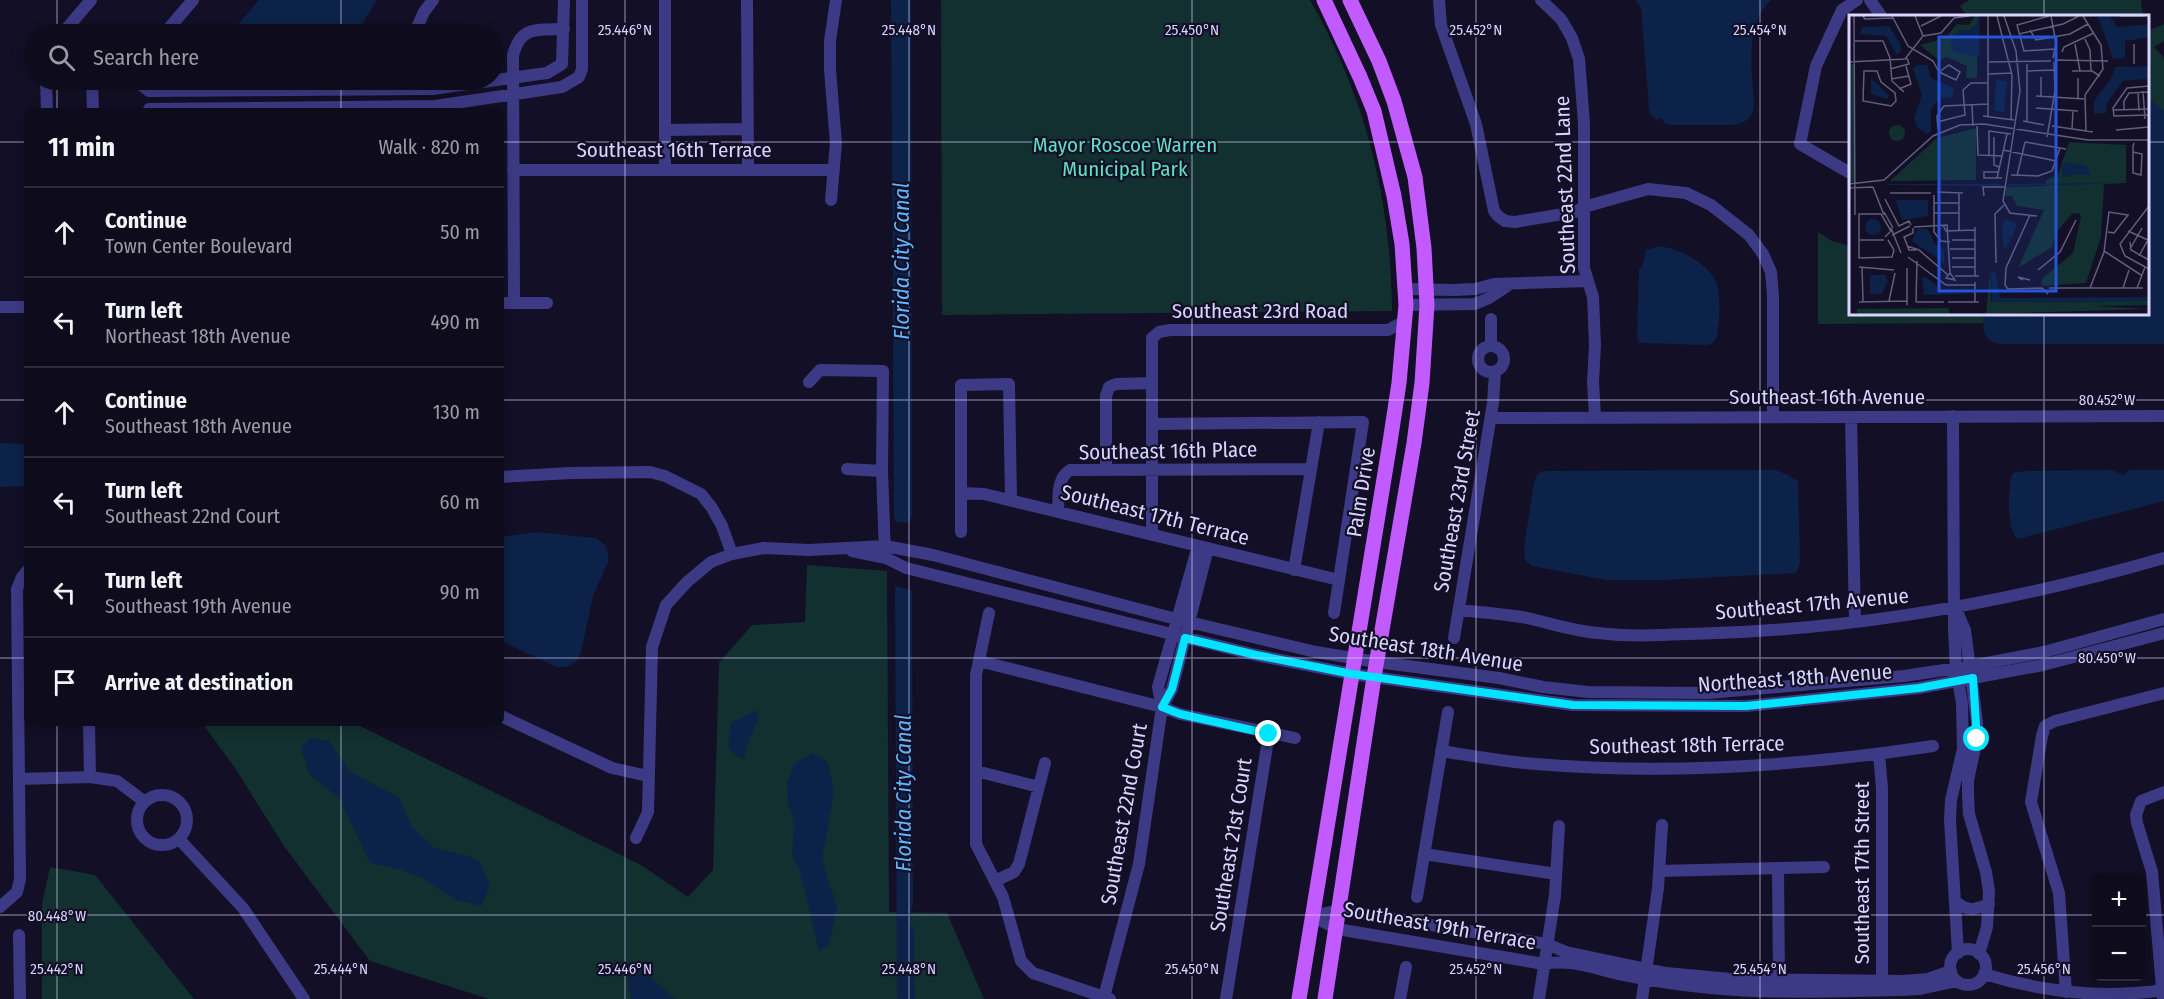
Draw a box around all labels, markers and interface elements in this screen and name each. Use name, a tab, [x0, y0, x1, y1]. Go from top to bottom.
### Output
inset map	[1849, 15, 2149, 315]
text: 25.446°N	[598, 21, 652, 39]
text: 25.448°N	[882, 21, 936, 39]
text: 25.450°N	[1165, 21, 1219, 39]
text: 25.452°N	[1450, 21, 1502, 39]
text: 25.454°N	[1733, 21, 1787, 39]
search box	[24, 24, 504, 90]
icon: search	[45, 41, 78, 74]
text: Search here	[93, 44, 199, 71]
street label: Southeast 22nd Lane	[1549, 96, 1581, 274]
text: 11 min	[48, 132, 115, 163]
park label: Mayor Roscoe Warren Municipal Park	[1033, 132, 1217, 182]
text: Walk · 820 m	[379, 135, 480, 159]
street label: Southeast 16th Terrace	[576, 137, 772, 163]
water label: Florida City Canal	[888, 182, 915, 340]
text: Continue	[105, 207, 187, 234]
icon: ahead	[48, 216, 81, 249]
text: 50 m	[440, 220, 480, 244]
text: Town Center Boulevard	[105, 234, 292, 258]
text: Turn left	[105, 297, 183, 324]
street label: Southeast 23rd Road	[1172, 298, 1348, 324]
icon: left	[48, 306, 81, 339]
text: 490 m	[430, 310, 480, 334]
text: Northeast 18th Avenue	[105, 324, 291, 348]
street label: Southeast 16th Avenue	[1729, 384, 1925, 410]
text: Continue	[105, 387, 187, 414]
text: 80.452°W	[2079, 391, 2135, 409]
icon: ahead	[48, 396, 81, 429]
text: 130 m	[433, 400, 480, 424]
street label: Southeast 23rd Street	[1428, 408, 1486, 594]
text: Southeast 18th Avenue	[105, 414, 292, 438]
street label: Southeast 16th Place	[1079, 436, 1257, 466]
street label: Palm Drive	[1341, 445, 1381, 539]
text: Turn left	[105, 477, 183, 504]
street label: Southeast 17th Terrace	[1058, 479, 1252, 551]
icon: left	[48, 486, 81, 519]
text: 60 m	[440, 490, 480, 514]
text: Southeast 22nd Court	[105, 504, 280, 528]
text: Turn left	[105, 567, 183, 594]
icon: left	[48, 576, 81, 609]
text: 90 m	[440, 580, 480, 604]
street label: Southeast 17th Avenue	[1714, 583, 1910, 625]
text: Southeast 19th Avenue	[105, 594, 292, 618]
street label: Southeast 18th Avenue	[1327, 621, 1525, 677]
text: 80.450°W	[2078, 649, 2136, 667]
street label: Northeast 18th Avenue	[1697, 658, 1893, 698]
icon: arrive	[48, 666, 81, 699]
text: Arrive at destination	[105, 669, 293, 696]
water label: Florida City Canal	[890, 714, 917, 872]
route end	[1255, 720, 1281, 746]
street label: Southeast 22nd Court	[1095, 721, 1153, 907]
route start	[1963, 725, 1989, 751]
street label: Southeast 18th Terrace	[1589, 730, 1785, 760]
street label: Southeast 21st Court	[1204, 756, 1258, 934]
street label: Southeast 17th Street	[1849, 782, 1875, 964]
map controls	[2092, 873, 2146, 981]
button: +	[2092, 873, 2146, 927]
street label: Southeast 19th Terrace	[1342, 896, 1538, 956]
text: 80.448°W	[28, 907, 86, 925]
button: −	[2092, 927, 2146, 981]
text: 25.442°N	[30, 960, 84, 978]
text: 25.444°N	[314, 960, 368, 978]
text: 25.446°N	[598, 960, 652, 978]
text: 25.448°N	[882, 960, 936, 978]
text: 25.450°N	[1165, 960, 1219, 978]
text: 25.452°N	[1450, 960, 1502, 978]
text: 25.454°N	[1733, 960, 1787, 978]
text: 25.456°N	[2017, 960, 2071, 978]

